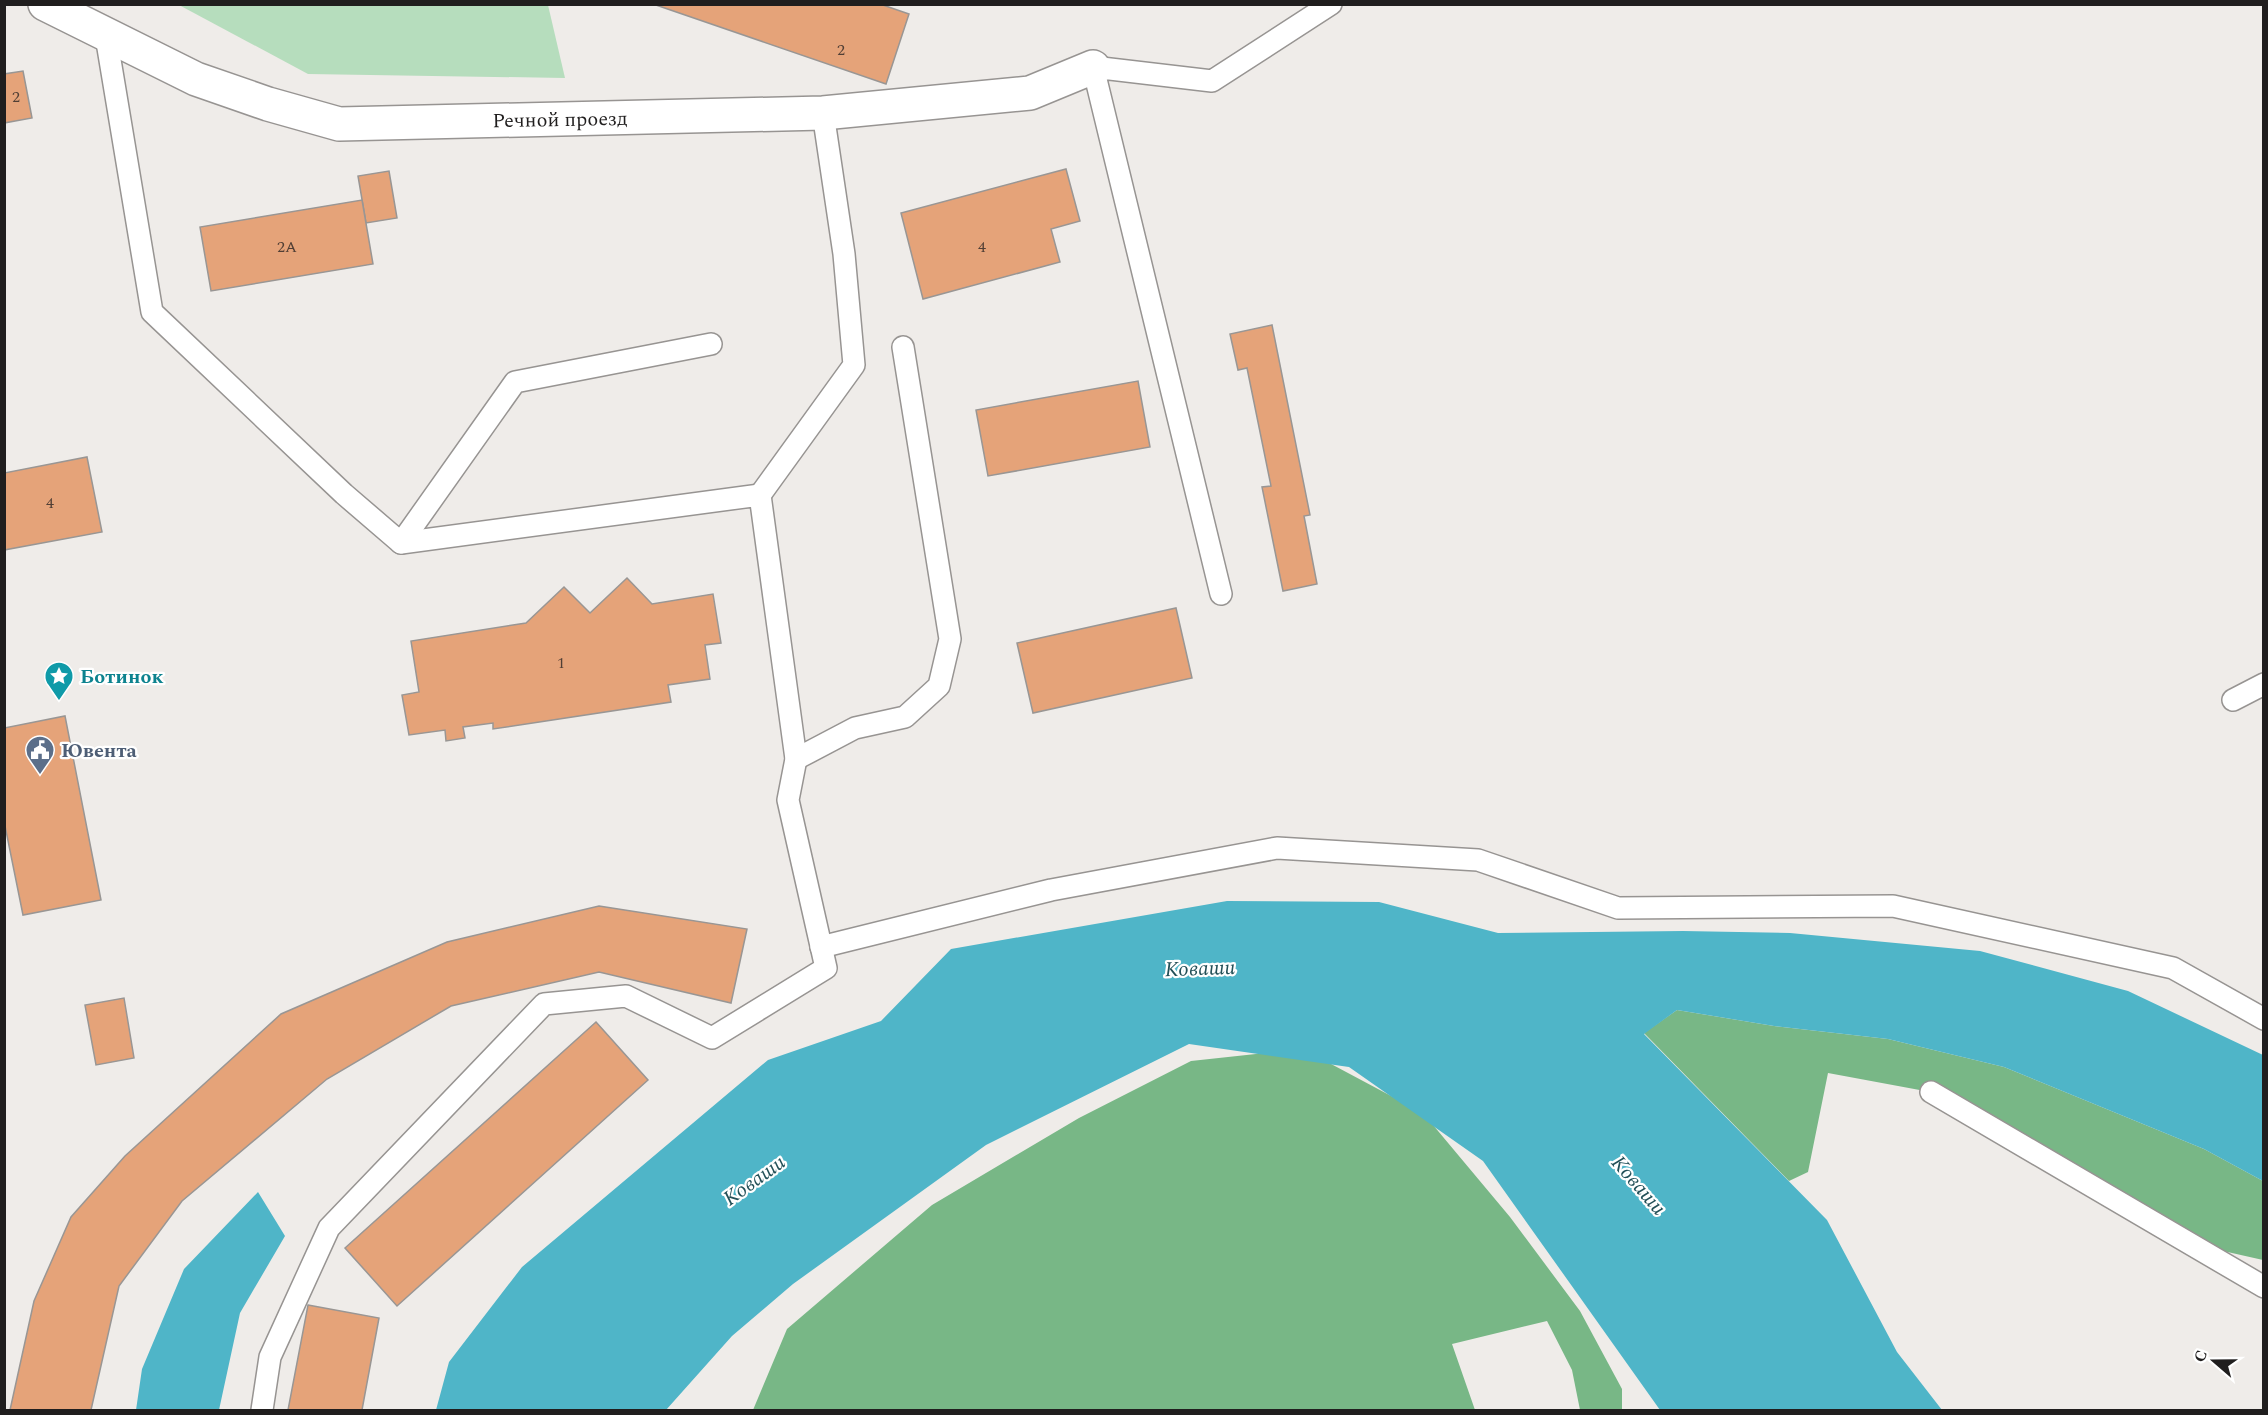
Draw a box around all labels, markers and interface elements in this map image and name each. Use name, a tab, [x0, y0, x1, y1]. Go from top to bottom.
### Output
house number: 2	[837, 38, 845, 62]
house number: 2	[12, 85, 20, 109]
street label: Речной проезд	[492, 104, 628, 136]
house number: 2А	[277, 235, 297, 259]
house number: 4	[978, 235, 986, 259]
house number: 4	[46, 491, 54, 515]
house number: 1	[557, 651, 565, 675]
place icon: Ботинок	[43, 660, 75, 702]
place label: Ботинок	[80, 662, 164, 692]
public building icon: Ювента	[24, 734, 56, 776]
place label: Ювента	[61, 736, 137, 766]
water label: Коваши	[1164, 952, 1236, 986]
water label: Коваши	[717, 1147, 793, 1214]
water label: Коваши	[1603, 1149, 1673, 1223]
north arrow	[2184, 1331, 2244, 1391]
text: С	[2188, 1347, 2214, 1366]

